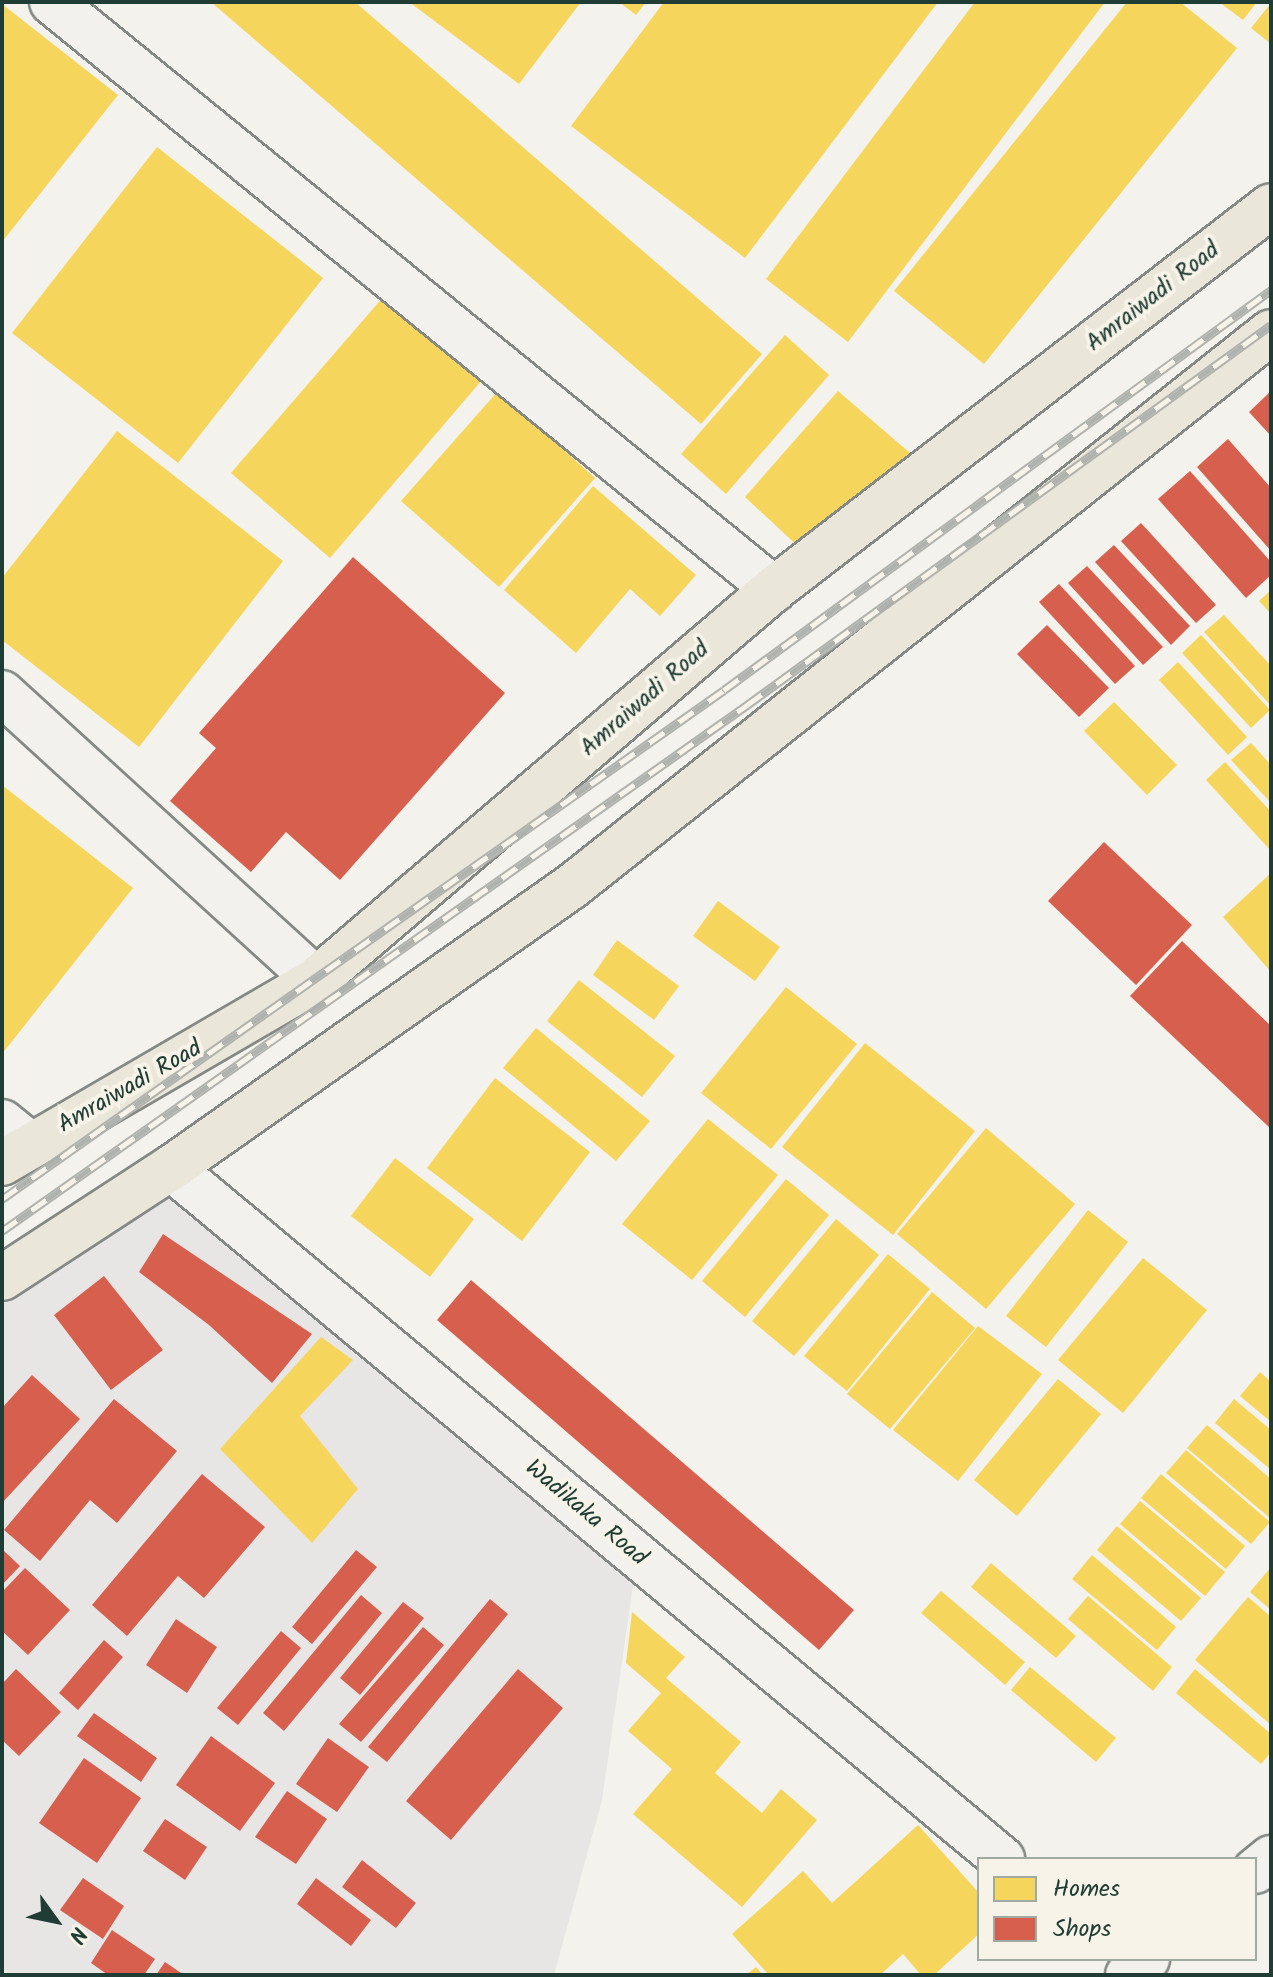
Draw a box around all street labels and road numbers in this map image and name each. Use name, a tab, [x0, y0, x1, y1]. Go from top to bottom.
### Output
street label: Amraiwadi Road	[1081, 236, 1225, 358]
street label: Amraiwadi Road	[575, 635, 715, 763]
street label: Amraiwadi Road	[53, 1034, 207, 1140]
street label: Wadikaka Road	[519, 1454, 653, 1572]

